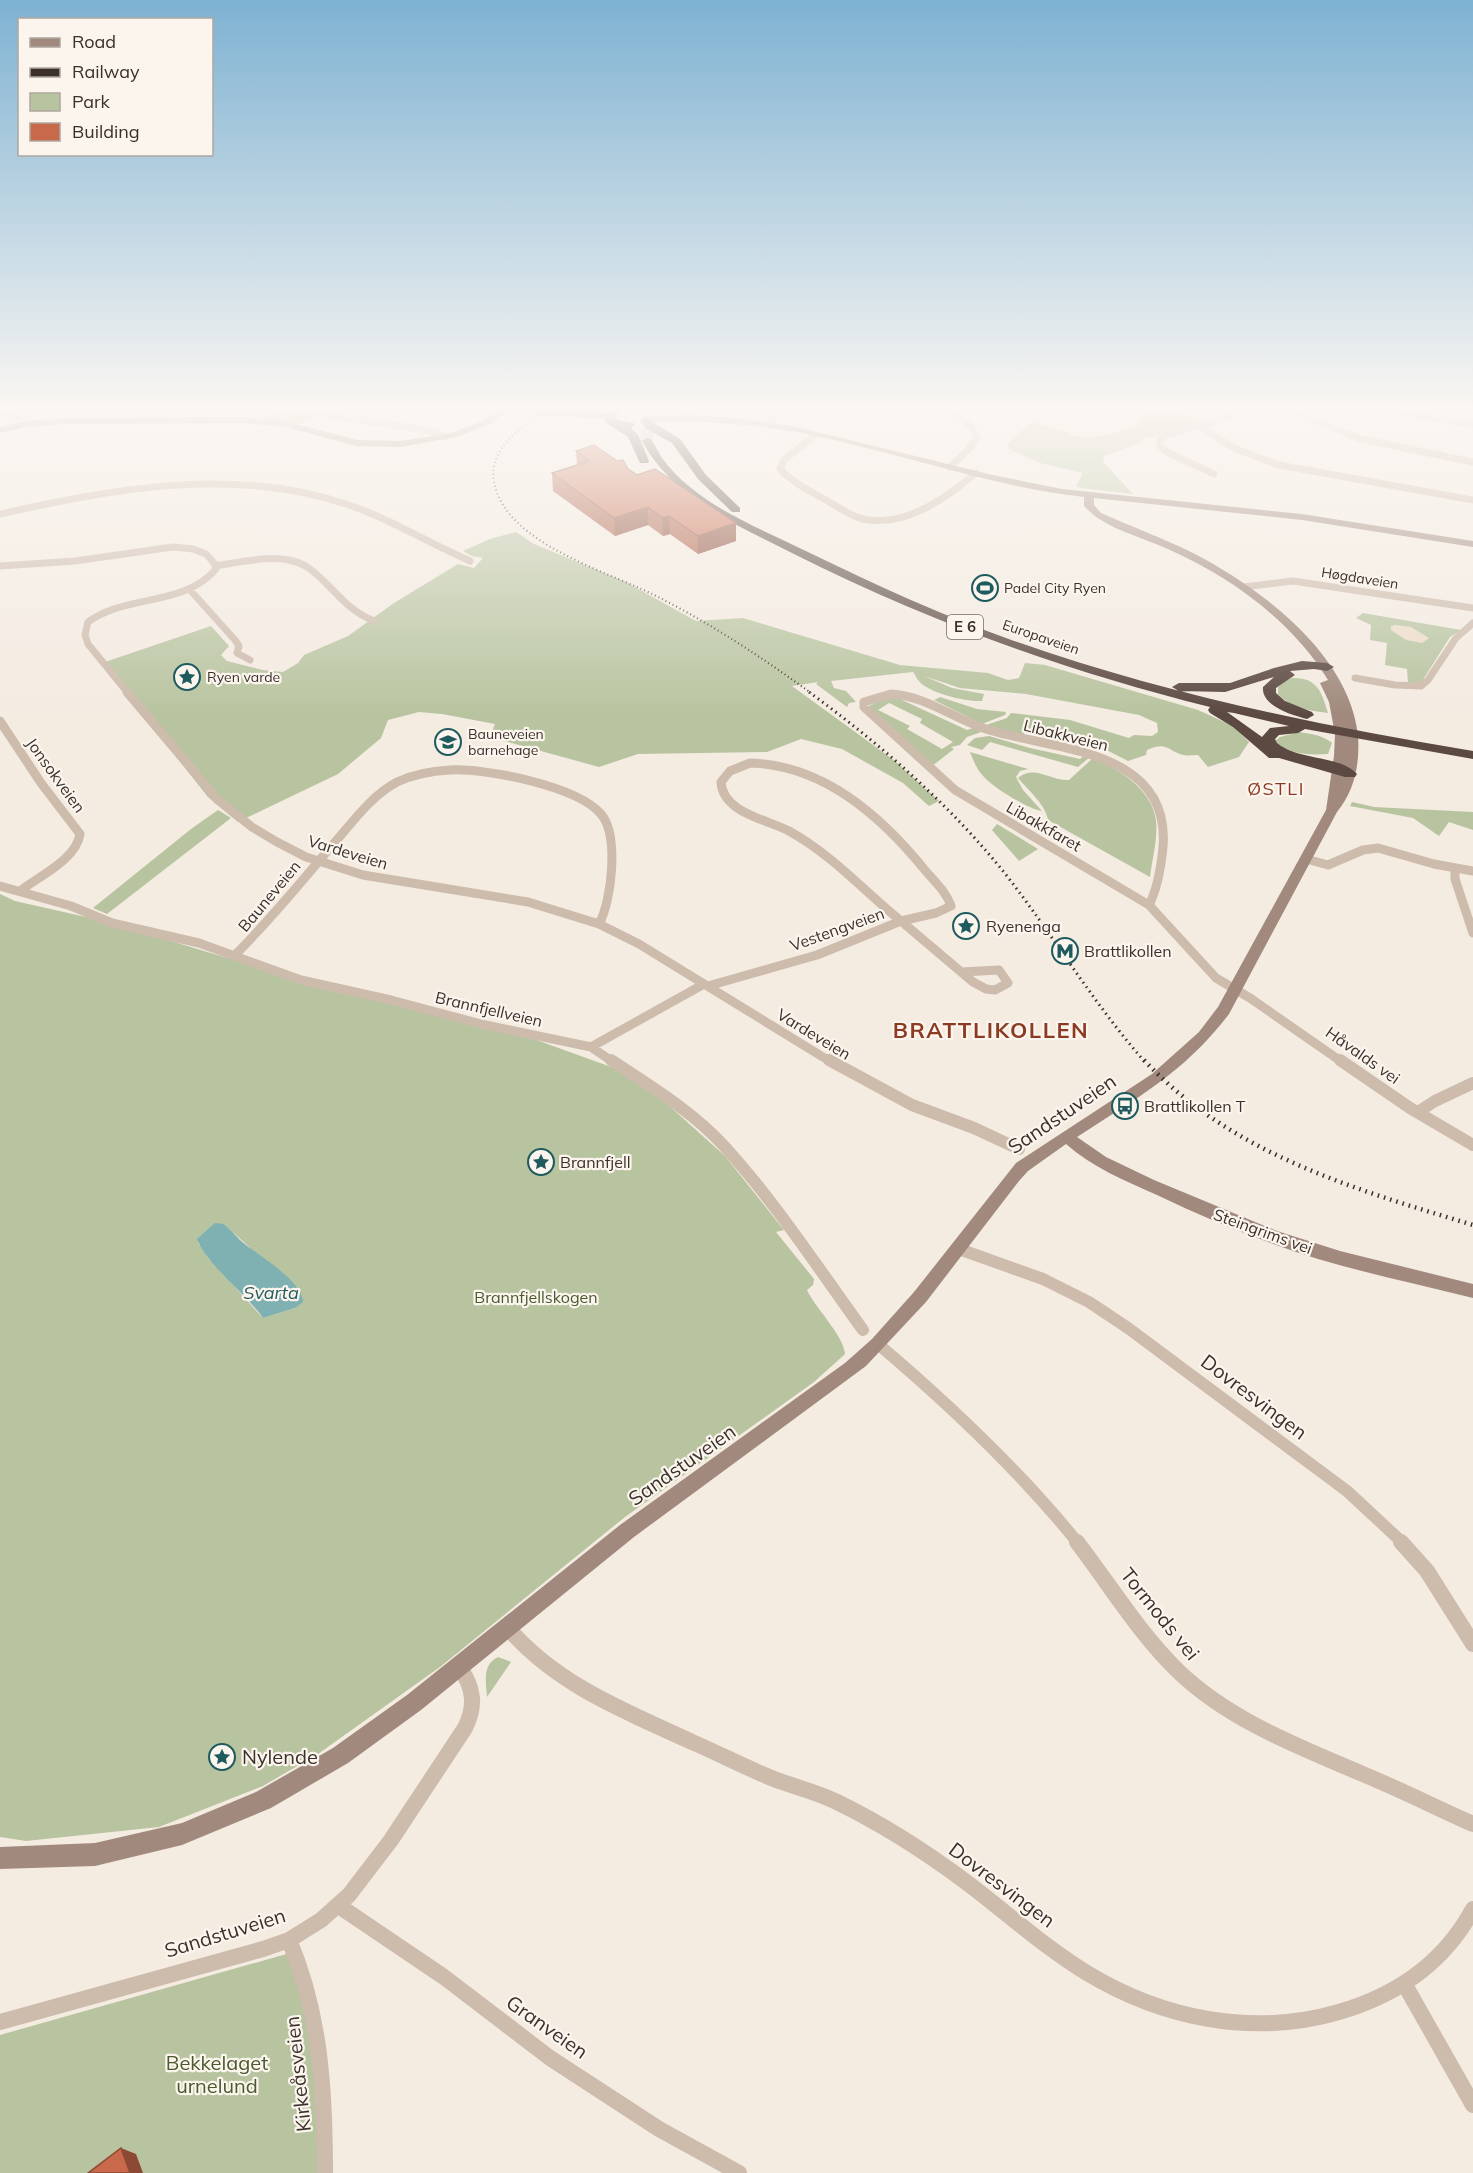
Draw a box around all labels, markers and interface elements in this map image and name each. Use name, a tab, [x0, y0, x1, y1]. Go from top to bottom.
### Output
legend	[18, 18, 213, 156]
text: Road	[72, 30, 116, 53]
text: Railway	[72, 60, 140, 83]
text: Park	[72, 90, 111, 113]
text: Building	[72, 120, 140, 143]
street label: Høgdaveien	[1320, 563, 1400, 593]
sports icon: Padel City Ryen	[970, 573, 1000, 603]
place label: Padel City Ryen	[1004, 579, 1106, 597]
road number: E 6	[947, 615, 983, 639]
street label: Europaveien	[1000, 615, 1082, 659]
place icon: Ryen varde	[172, 662, 202, 692]
place label: Ryen varde	[207, 668, 280, 686]
street label: Libakkveien	[1021, 715, 1111, 755]
place label: Bauneveien barnehage	[468, 725, 544, 759]
school or university icon: Bauneveien barnehage	[433, 727, 463, 757]
street label: Jonsokveien	[22, 734, 90, 816]
district label: ØSTLI	[1247, 777, 1305, 800]
street label: Libakkfaret	[1003, 797, 1085, 856]
street label: Vardeveien	[306, 830, 390, 874]
street label: Bauneveien	[233, 856, 305, 936]
street label: Vestengveien	[787, 903, 887, 955]
place icon: Ryenenga	[951, 911, 981, 941]
place label: Ryenenga	[986, 916, 1061, 936]
metro station icon: Brattlikollen	[1050, 936, 1080, 966]
place label: Brattlikollen	[1084, 941, 1172, 961]
street label: Brannfjellveien	[433, 987, 545, 1031]
street label: Vardeveien	[773, 1004, 855, 1064]
district label: BRATTLIKOLLEN	[893, 1016, 1089, 1044]
street label: Håvalds vei	[1322, 1022, 1404, 1088]
street label: Sandstuveien	[1003, 1068, 1121, 1159]
bus stop icon: Brattlikollen T	[1110, 1091, 1140, 1121]
place label: Brattlikollen T	[1144, 1096, 1246, 1116]
place icon: Brannfjell	[526, 1147, 556, 1177]
place label: Brannfjell	[560, 1152, 631, 1172]
street label: Steingrims vei	[1211, 1204, 1315, 1258]
water label: Svarta	[243, 1281, 299, 1304]
park label: Brannfjellskogen	[474, 1287, 598, 1307]
street label: Dovresvingen	[1196, 1349, 1312, 1445]
street label: Sandstuveien	[623, 1418, 740, 1511]
street label: Tormods vei	[1116, 1563, 1205, 1665]
place icon: Nylende	[207, 1742, 237, 1772]
place label: Nylende	[242, 1744, 318, 1769]
street label: Dovresvingen	[944, 1837, 1060, 1933]
street label: Sandstuveien	[161, 1902, 288, 1963]
street label: Granveien	[502, 1989, 593, 2064]
street label: Kirkeåsveien	[279, 2015, 316, 2133]
park label: Bekkelaget urnelund	[166, 2050, 268, 2098]

